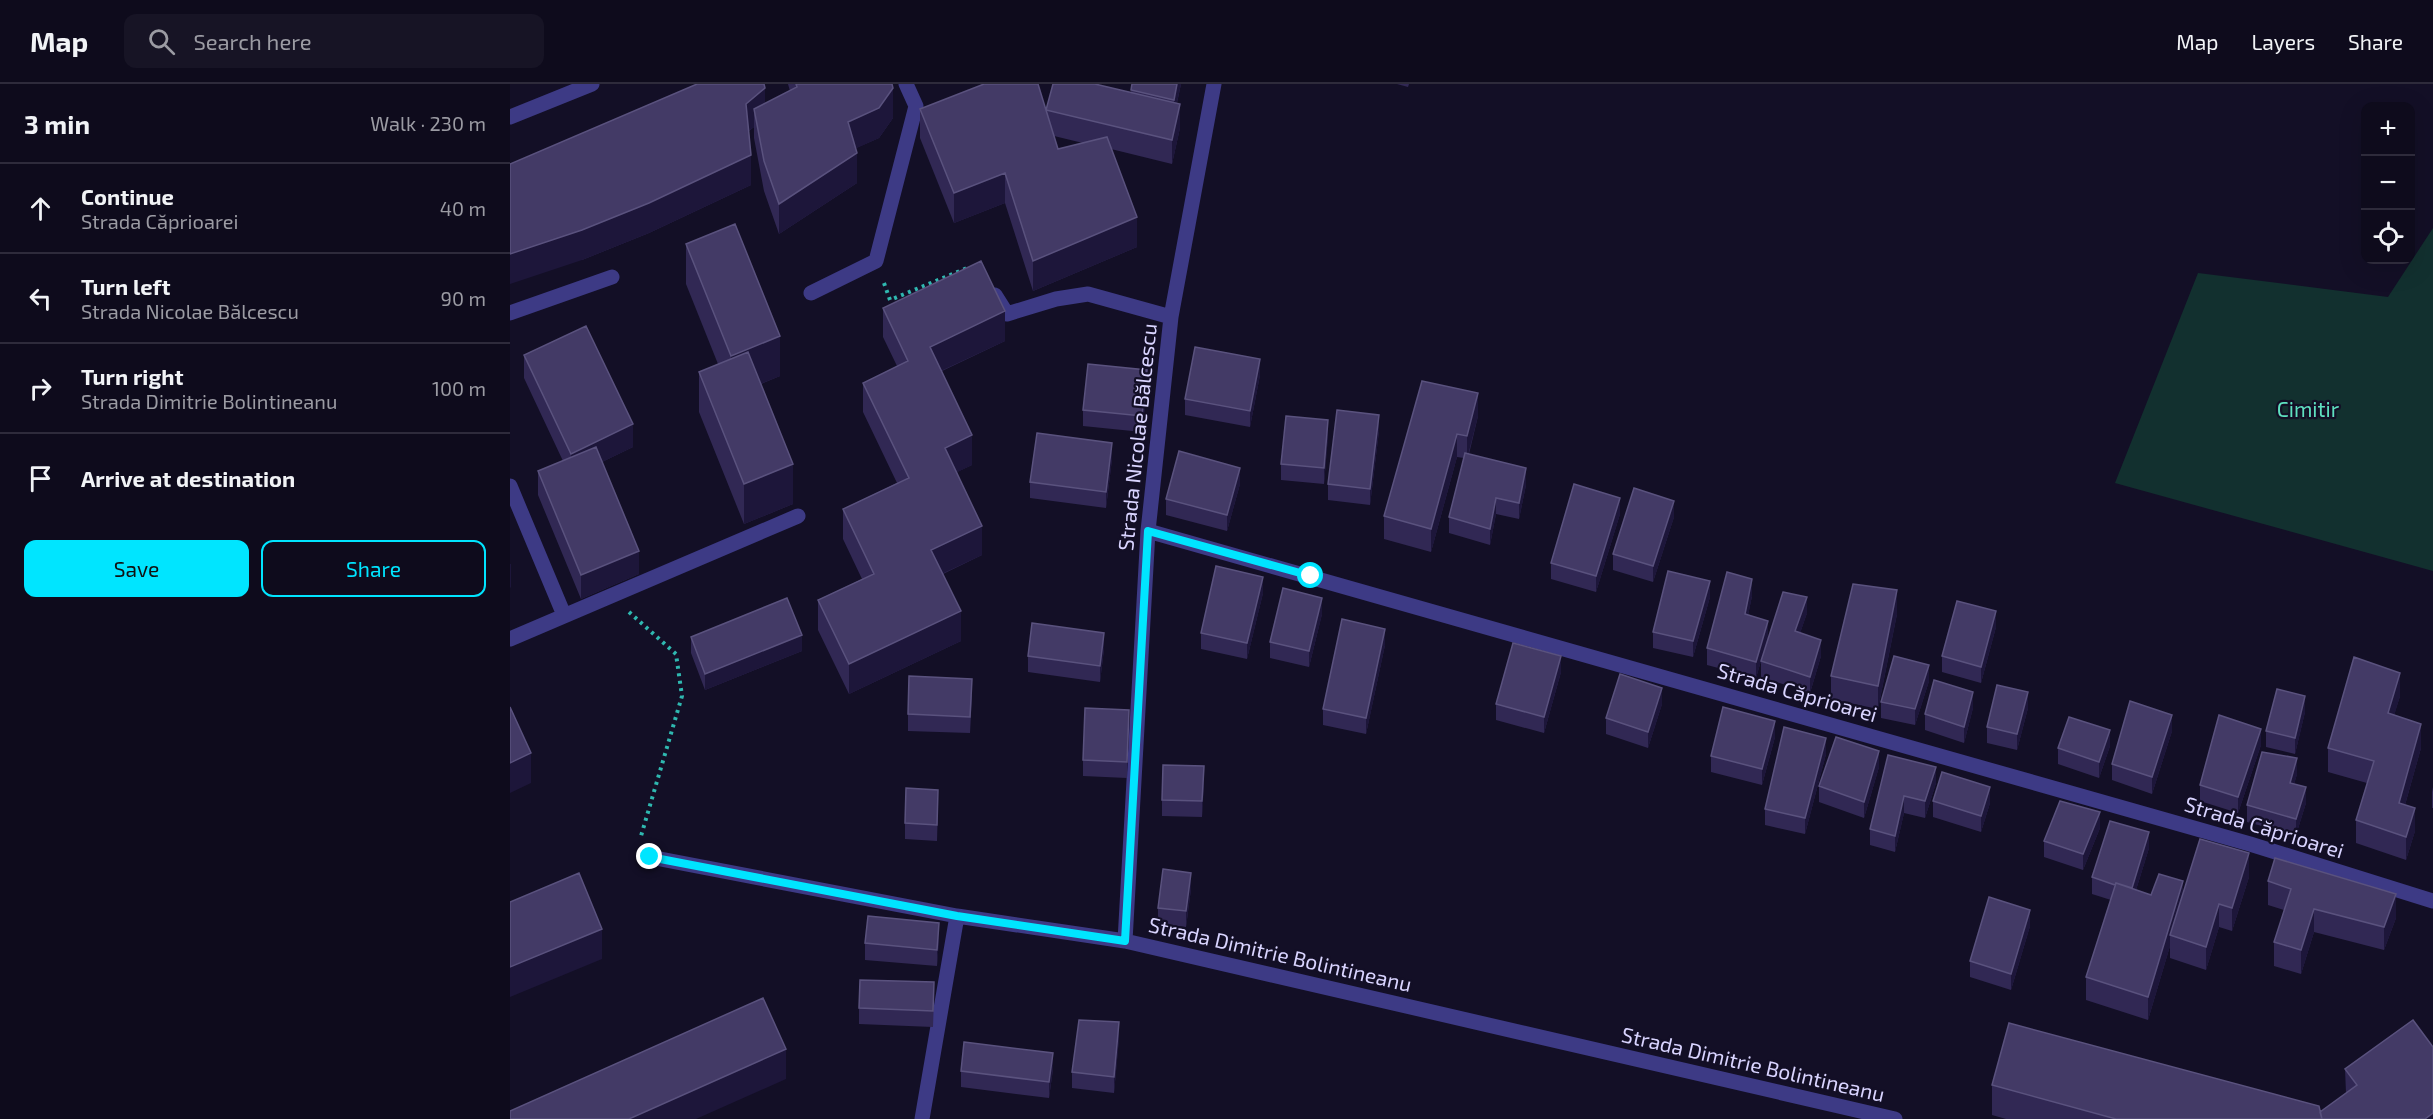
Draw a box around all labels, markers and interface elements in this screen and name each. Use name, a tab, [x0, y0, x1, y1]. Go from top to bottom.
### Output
search box	[124, 14, 544, 68]
text: Map	[30, 24, 88, 58]
icon: search	[145, 25, 178, 58]
text: Search here	[193, 28, 312, 54]
text: Map	[2176, 29, 2218, 54]
text: Layers	[2251, 29, 2315, 54]
text: Share	[2348, 29, 2403, 54]
map controls	[2361, 102, 2415, 264]
button: +	[2361, 102, 2415, 156]
text: 3 min	[24, 108, 90, 139]
text: Walk · 230 m	[370, 111, 486, 135]
button: −	[2361, 156, 2415, 210]
text: Continue	[81, 183, 174, 209]
icon: ahead	[24, 192, 57, 225]
text: 40 m	[440, 196, 486, 220]
text: Strada Căprioarei	[81, 209, 238, 233]
button: locate	[2361, 210, 2415, 264]
text: Turn left	[81, 273, 170, 299]
icon: left	[24, 282, 57, 315]
text: 90 m	[441, 286, 486, 310]
text: Strada Nicolae Bălcescu	[81, 299, 299, 323]
street label: Strada Nicolae Bălcescu	[1112, 322, 1161, 552]
text: Turn right	[81, 363, 183, 389]
icon: right	[24, 372, 57, 405]
text: 100 m	[432, 376, 486, 400]
text: Strada Dimitrie Bolintineanu	[81, 389, 337, 413]
park label: Cimitir	[2277, 396, 2340, 421]
icon: arrive	[24, 462, 57, 495]
text: Arrive at destination	[81, 465, 295, 491]
button: Save	[24, 540, 249, 597]
button: Share	[261, 540, 486, 597]
route start	[1297, 562, 1323, 588]
street label: Strada Căprioarei	[1715, 657, 1880, 726]
street label: Strada Căprioarei	[2182, 790, 2347, 863]
route end	[636, 843, 662, 869]
street label: Strada Dimitrie Bolintineanu	[1146, 911, 1414, 996]
street label: Strada Dimitrie Bolintineanu	[1619, 1021, 1887, 1106]

